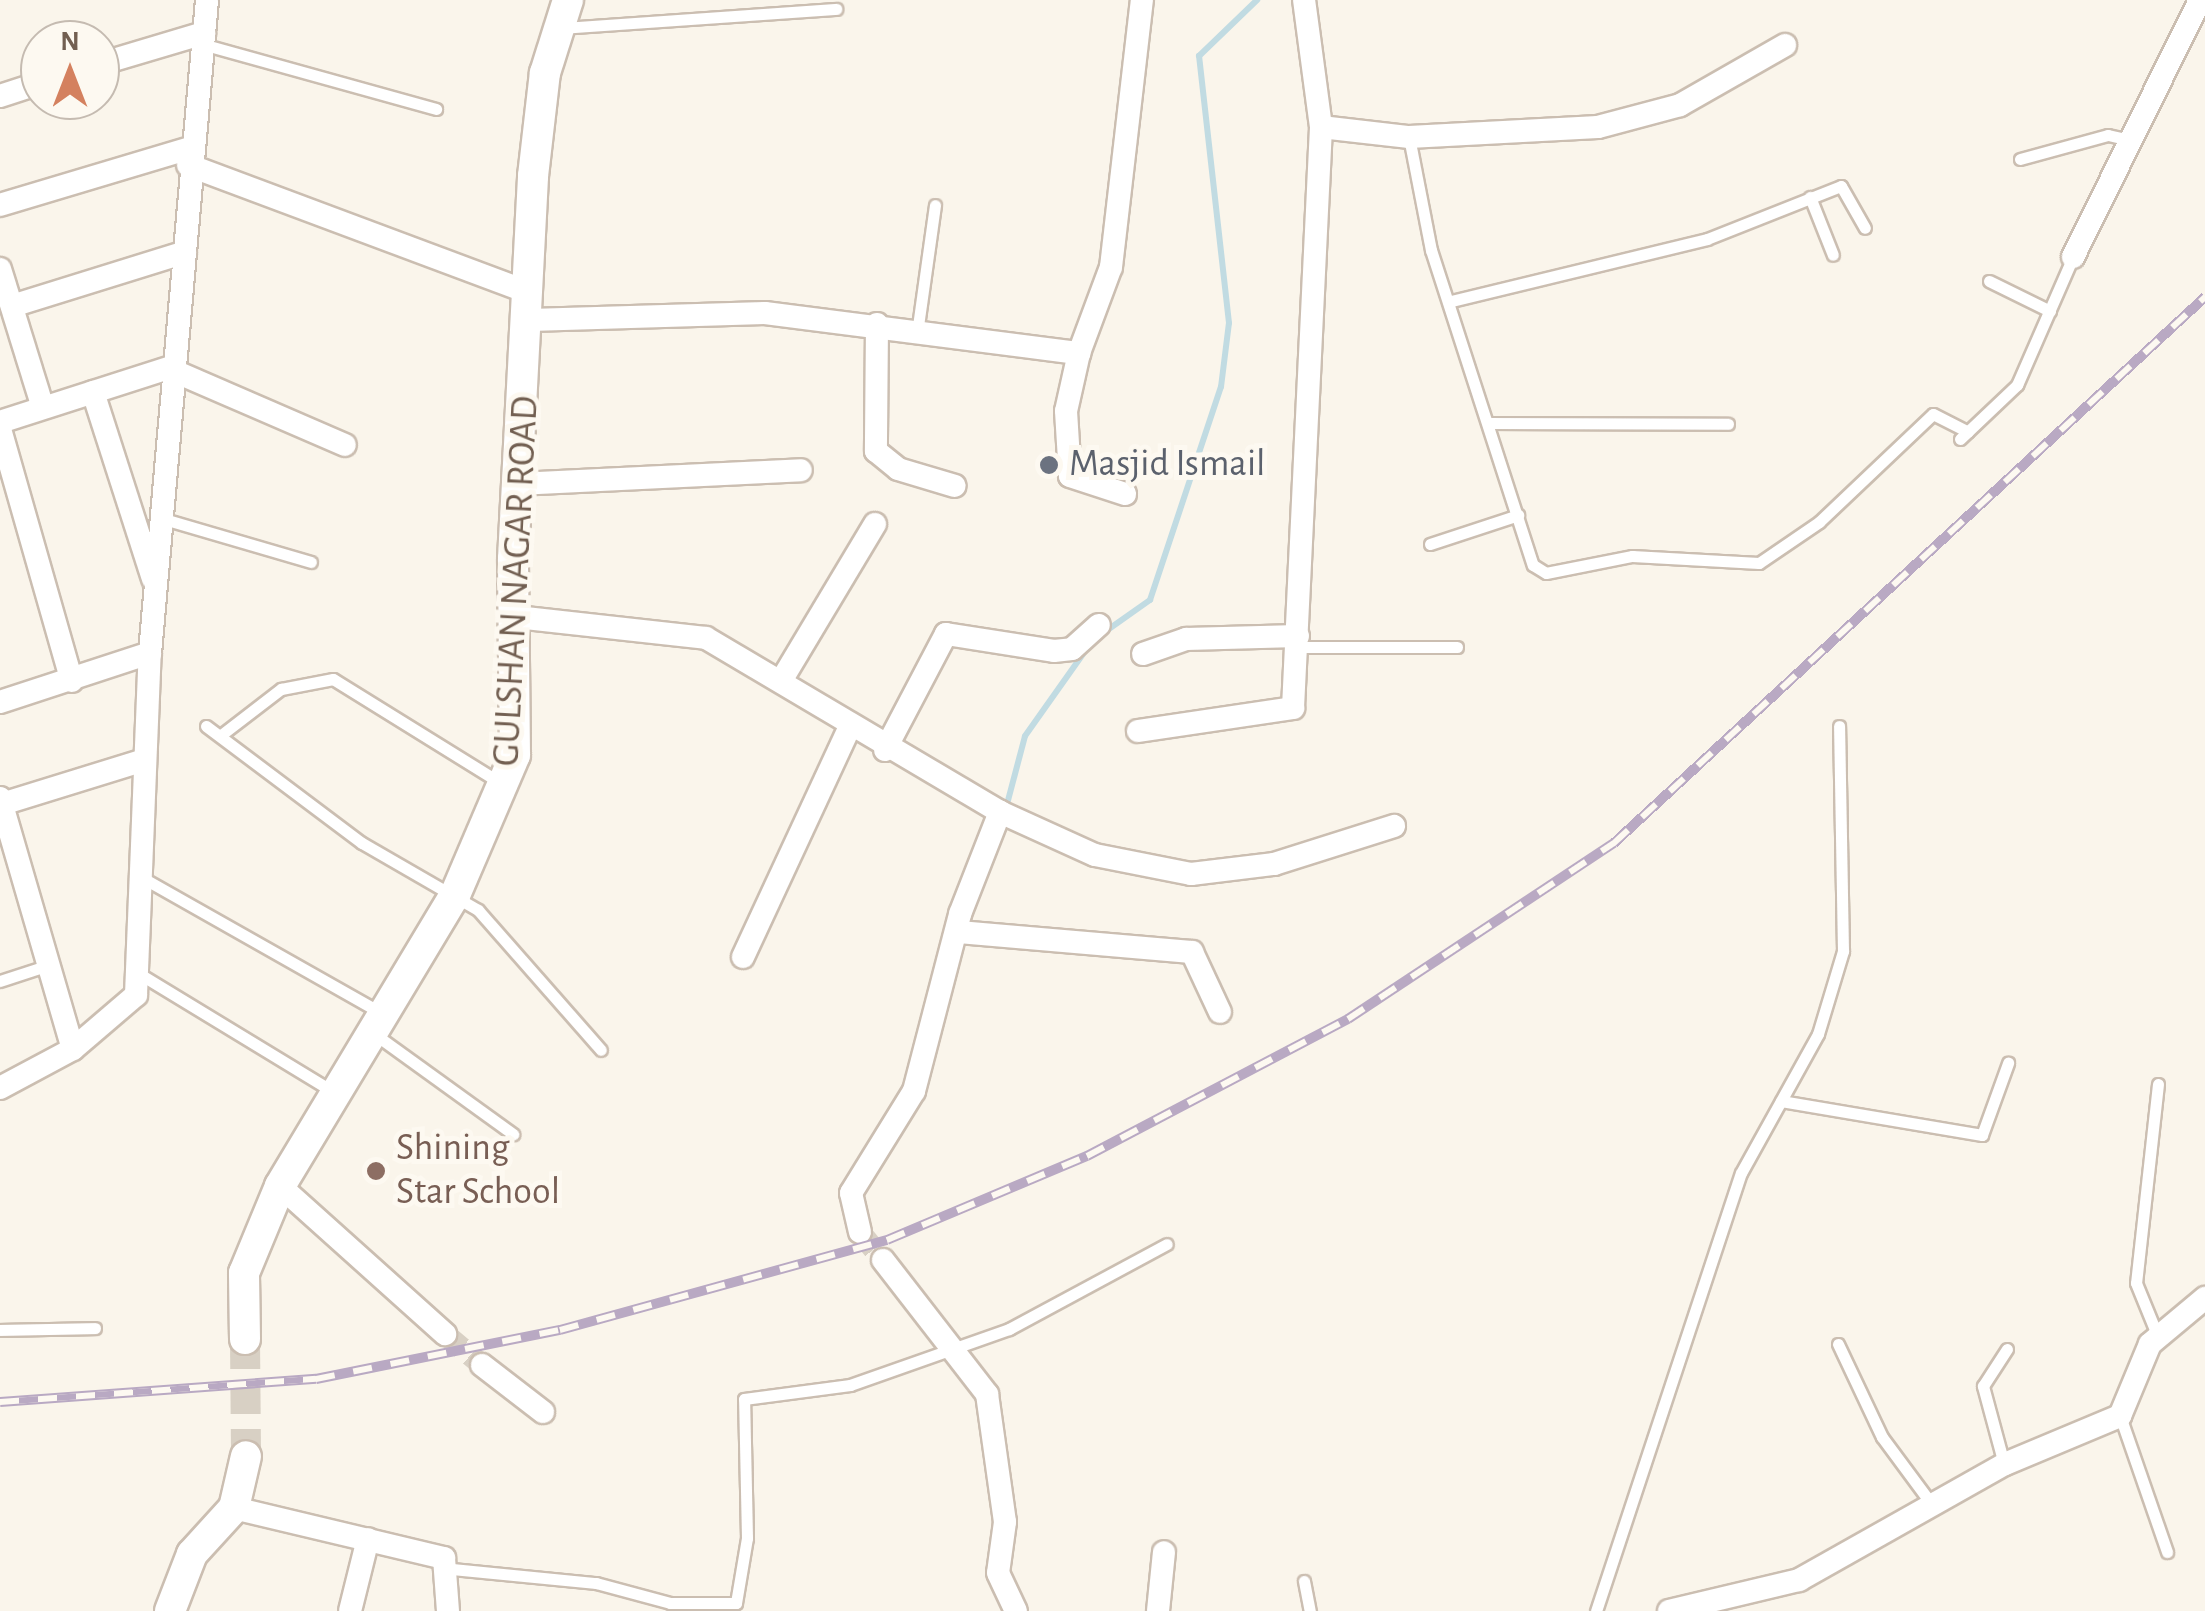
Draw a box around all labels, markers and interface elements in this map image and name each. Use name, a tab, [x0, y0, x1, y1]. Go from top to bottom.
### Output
north arrow	[20, 20, 120, 120]
text: N	[60, 28, 80, 56]
street label: GULSHAN NAGAR ROAD	[485, 395, 549, 767]
place label: Masjid Ismail	[1069, 442, 1265, 488]
marker: Masjid Ismail	[1038, 454, 1060, 476]
place label: Shining Star School	[396, 1126, 560, 1216]
marker: Shining Star School	[365, 1160, 387, 1182]

